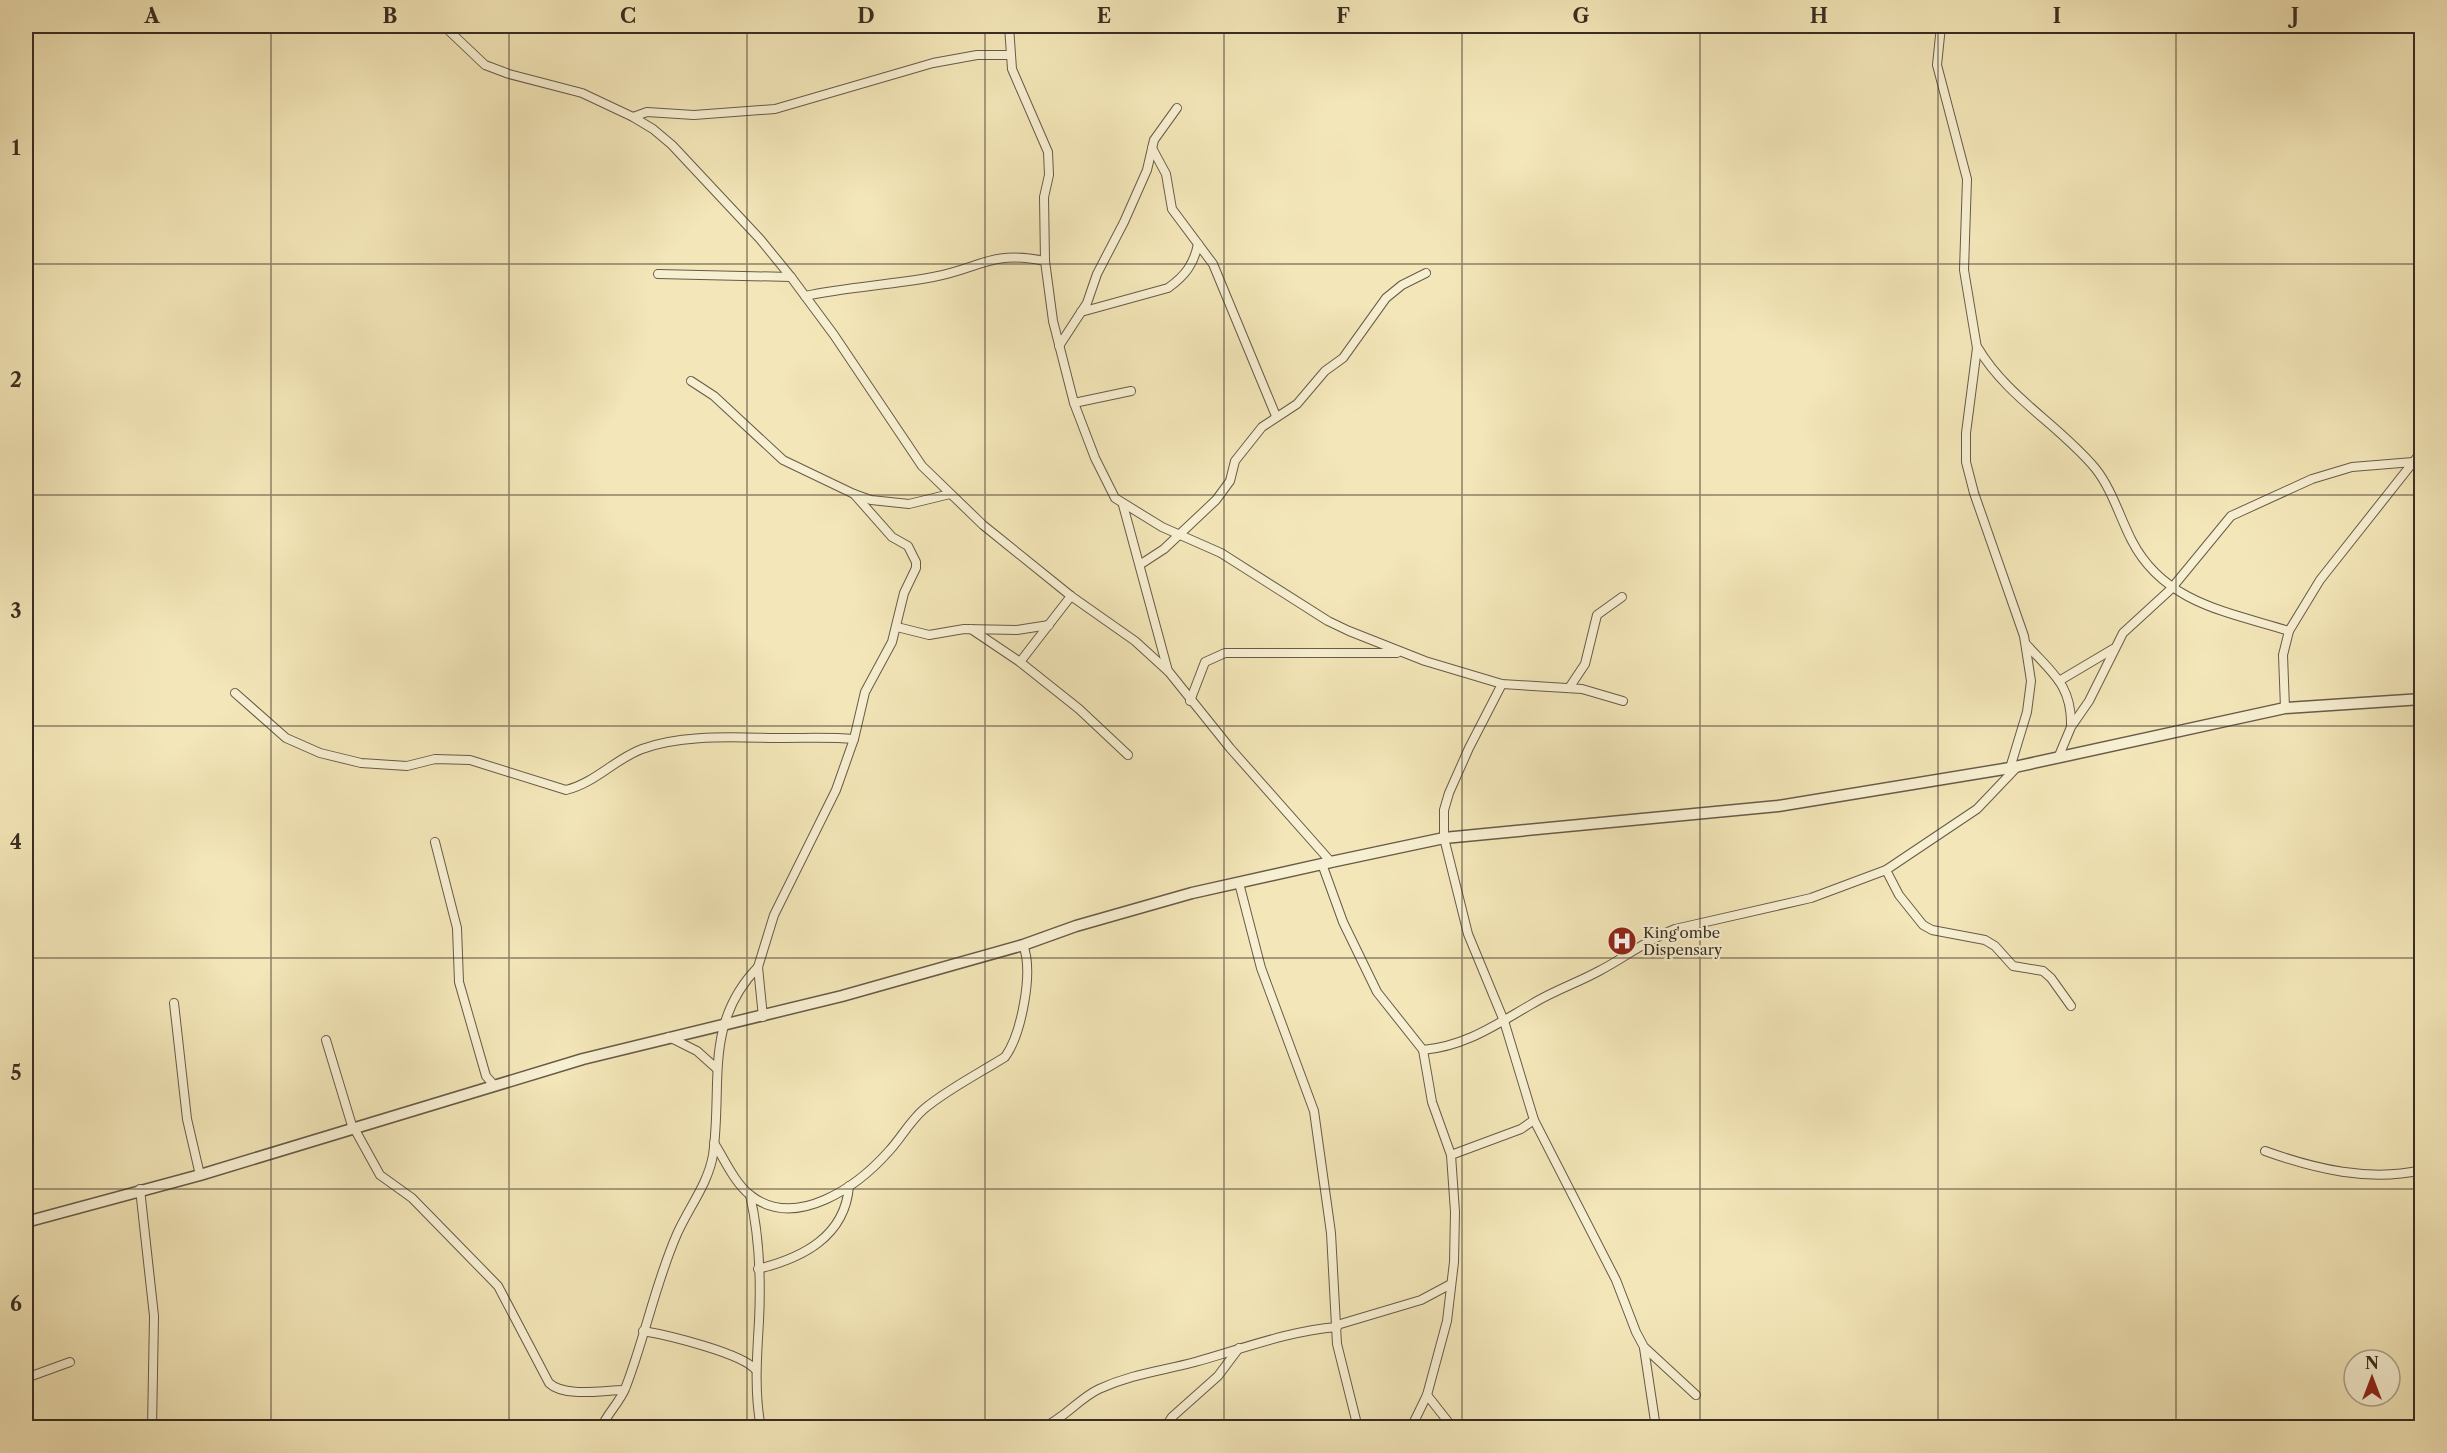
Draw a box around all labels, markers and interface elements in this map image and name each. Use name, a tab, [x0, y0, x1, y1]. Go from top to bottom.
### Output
text: A	[143, 4, 160, 28]
text: B	[383, 4, 398, 28]
text: C	[620, 4, 636, 28]
text: D	[857, 4, 875, 28]
text: E	[1097, 4, 1111, 28]
text: F	[1336, 4, 1350, 28]
text: G	[1573, 4, 1590, 28]
text: H	[1810, 4, 1828, 28]
text: I	[2053, 4, 2061, 28]
text: J	[2287, 4, 2299, 28]
text: 1	[12, 136, 21, 160]
text: 2	[10, 368, 22, 392]
text: 3	[10, 599, 22, 623]
text: 4	[10, 830, 22, 854]
place label: King'ombe Dispensary	[1643, 923, 1723, 959]
hospital icon: King'ombe Dispensary	[1606, 925, 1638, 957]
text: 5	[10, 1061, 22, 1085]
text: 6	[10, 1292, 22, 1316]
north arrow	[2342, 1348, 2402, 1408]
text: N	[2365, 1353, 2379, 1373]

